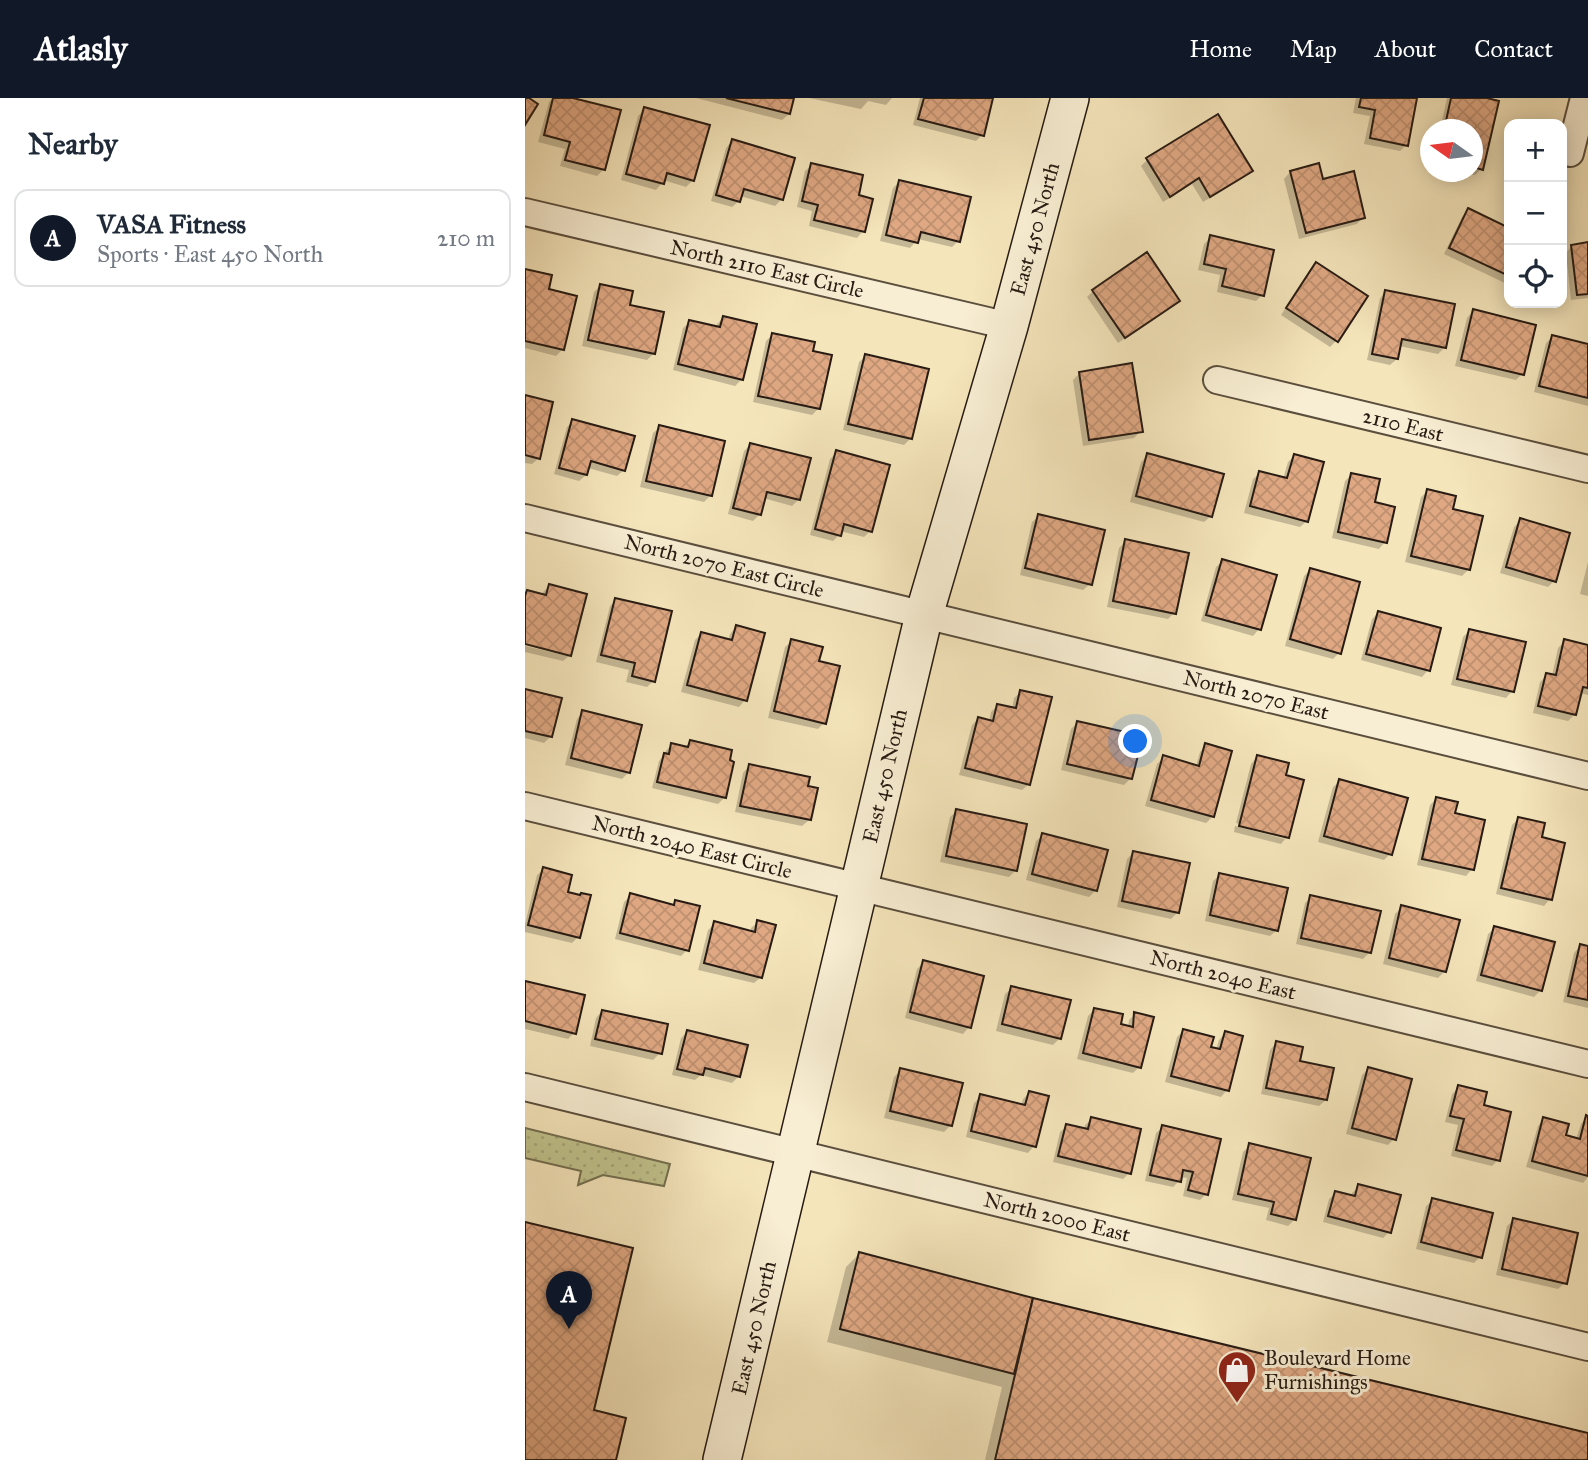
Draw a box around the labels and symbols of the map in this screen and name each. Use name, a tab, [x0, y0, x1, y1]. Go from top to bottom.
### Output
north arrow	[1420, 119, 1483, 182]
street label: East 450 North	[1005, 159, 1065, 298]
street label: North 2110 East Circle	[668, 234, 867, 304]
street label: 2110 East	[1360, 402, 1447, 448]
street label: North 2070 East Circle	[622, 529, 827, 603]
street label: North 2070 East	[1180, 664, 1332, 726]
street label: East 450 North	[857, 706, 913, 846]
your location	[1118, 724, 1152, 758]
street label: North 2040 East Circle	[589, 810, 795, 885]
street label: North 2040 East	[1147, 944, 1299, 1006]
street label: North 2000 East	[981, 1186, 1134, 1248]
street label: East 450 North	[726, 1258, 782, 1398]
pin: A	[546, 1271, 592, 1329]
place label: Boulevard Home Furnishings	[1264, 1345, 1411, 1395]
shop icon: Boulevard Home Furnishings	[1216, 1349, 1258, 1404]

